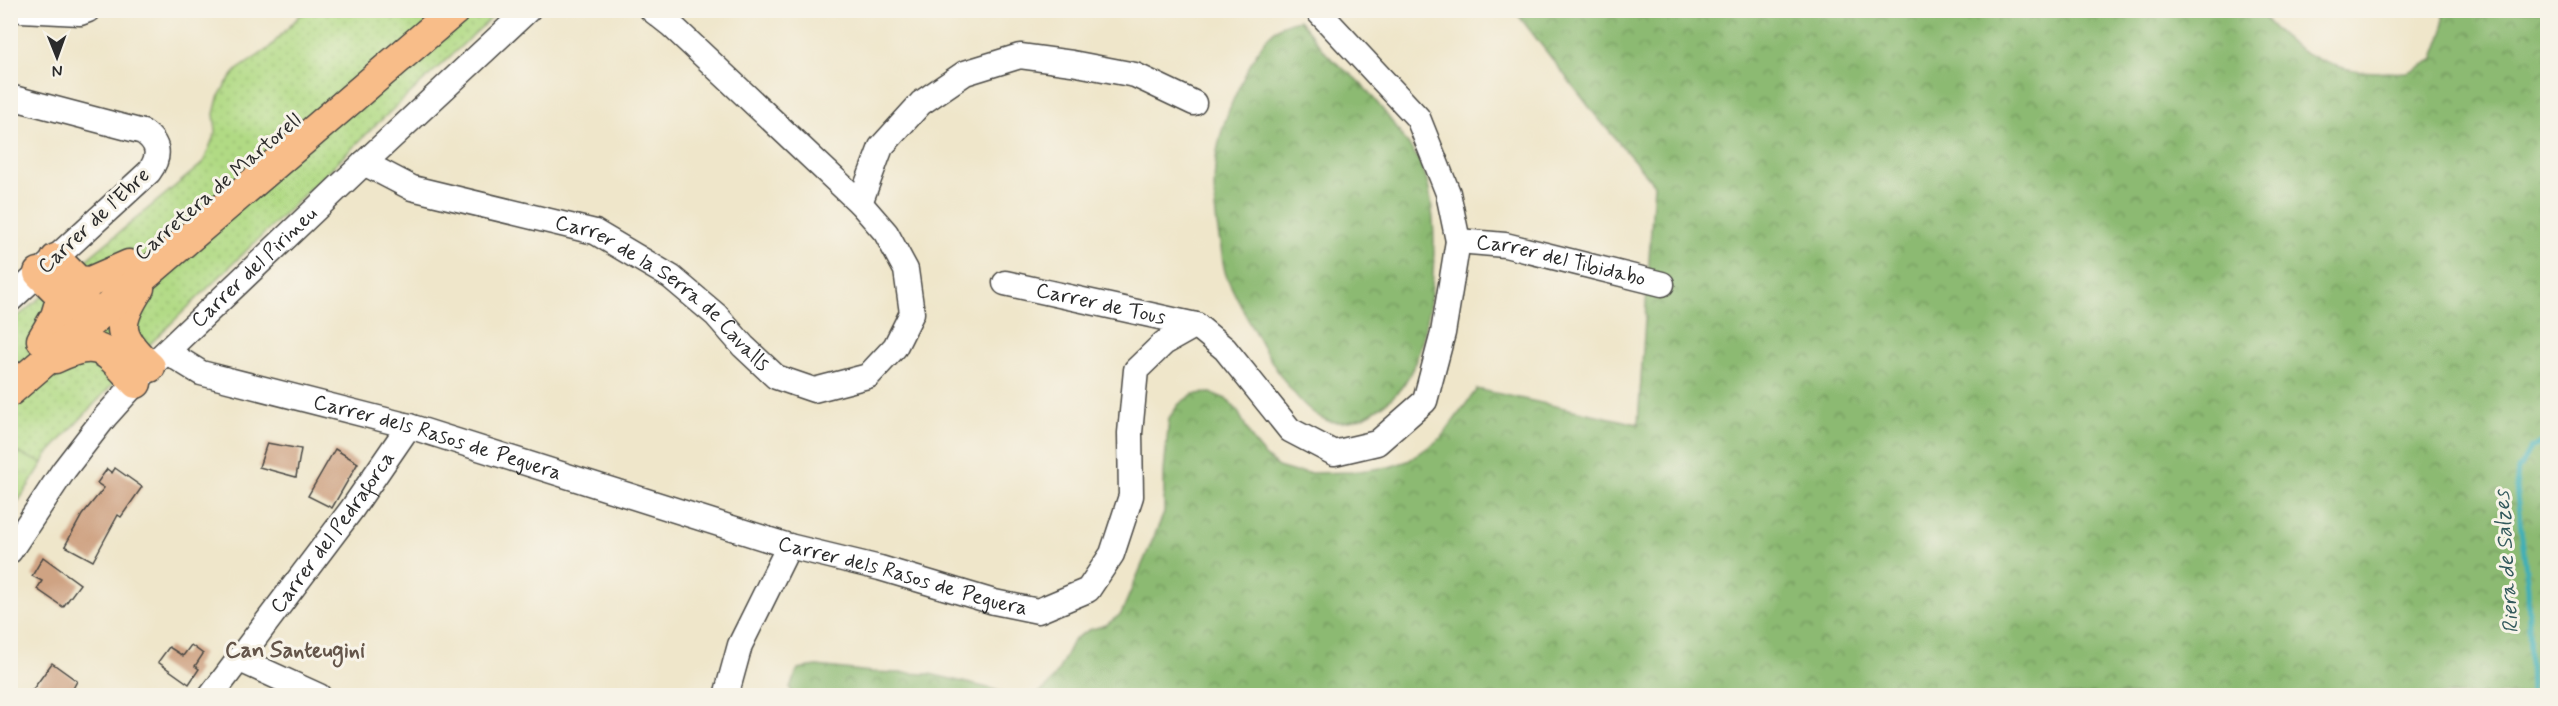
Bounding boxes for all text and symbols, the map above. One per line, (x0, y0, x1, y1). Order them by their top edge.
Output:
north arrow (27, 27, 87, 87)
text: N (52, 60, 63, 81)
street label: Carretera de Martorell (129, 107, 307, 267)
street label: Carrer de l'Ebre (32, 162, 156, 280)
street label: Carrer del Pirineu (185, 200, 324, 334)
street label: Carrer de la Serra de Cavalls (552, 209, 776, 378)
street label: Carrer del Tibidabo (1475, 229, 1649, 293)
street label: Carrer de Tous (1033, 276, 1168, 332)
street label: Carrer dels Rasos de Peguera (310, 388, 565, 487)
street label: Carrer del Pedraforca (264, 446, 402, 619)
water label: Riera de Salzes (2488, 487, 2526, 634)
street label: Carrer dels Rasos de Peguera (774, 529, 1030, 623)
district label: Can Santeugini (225, 637, 365, 668)

